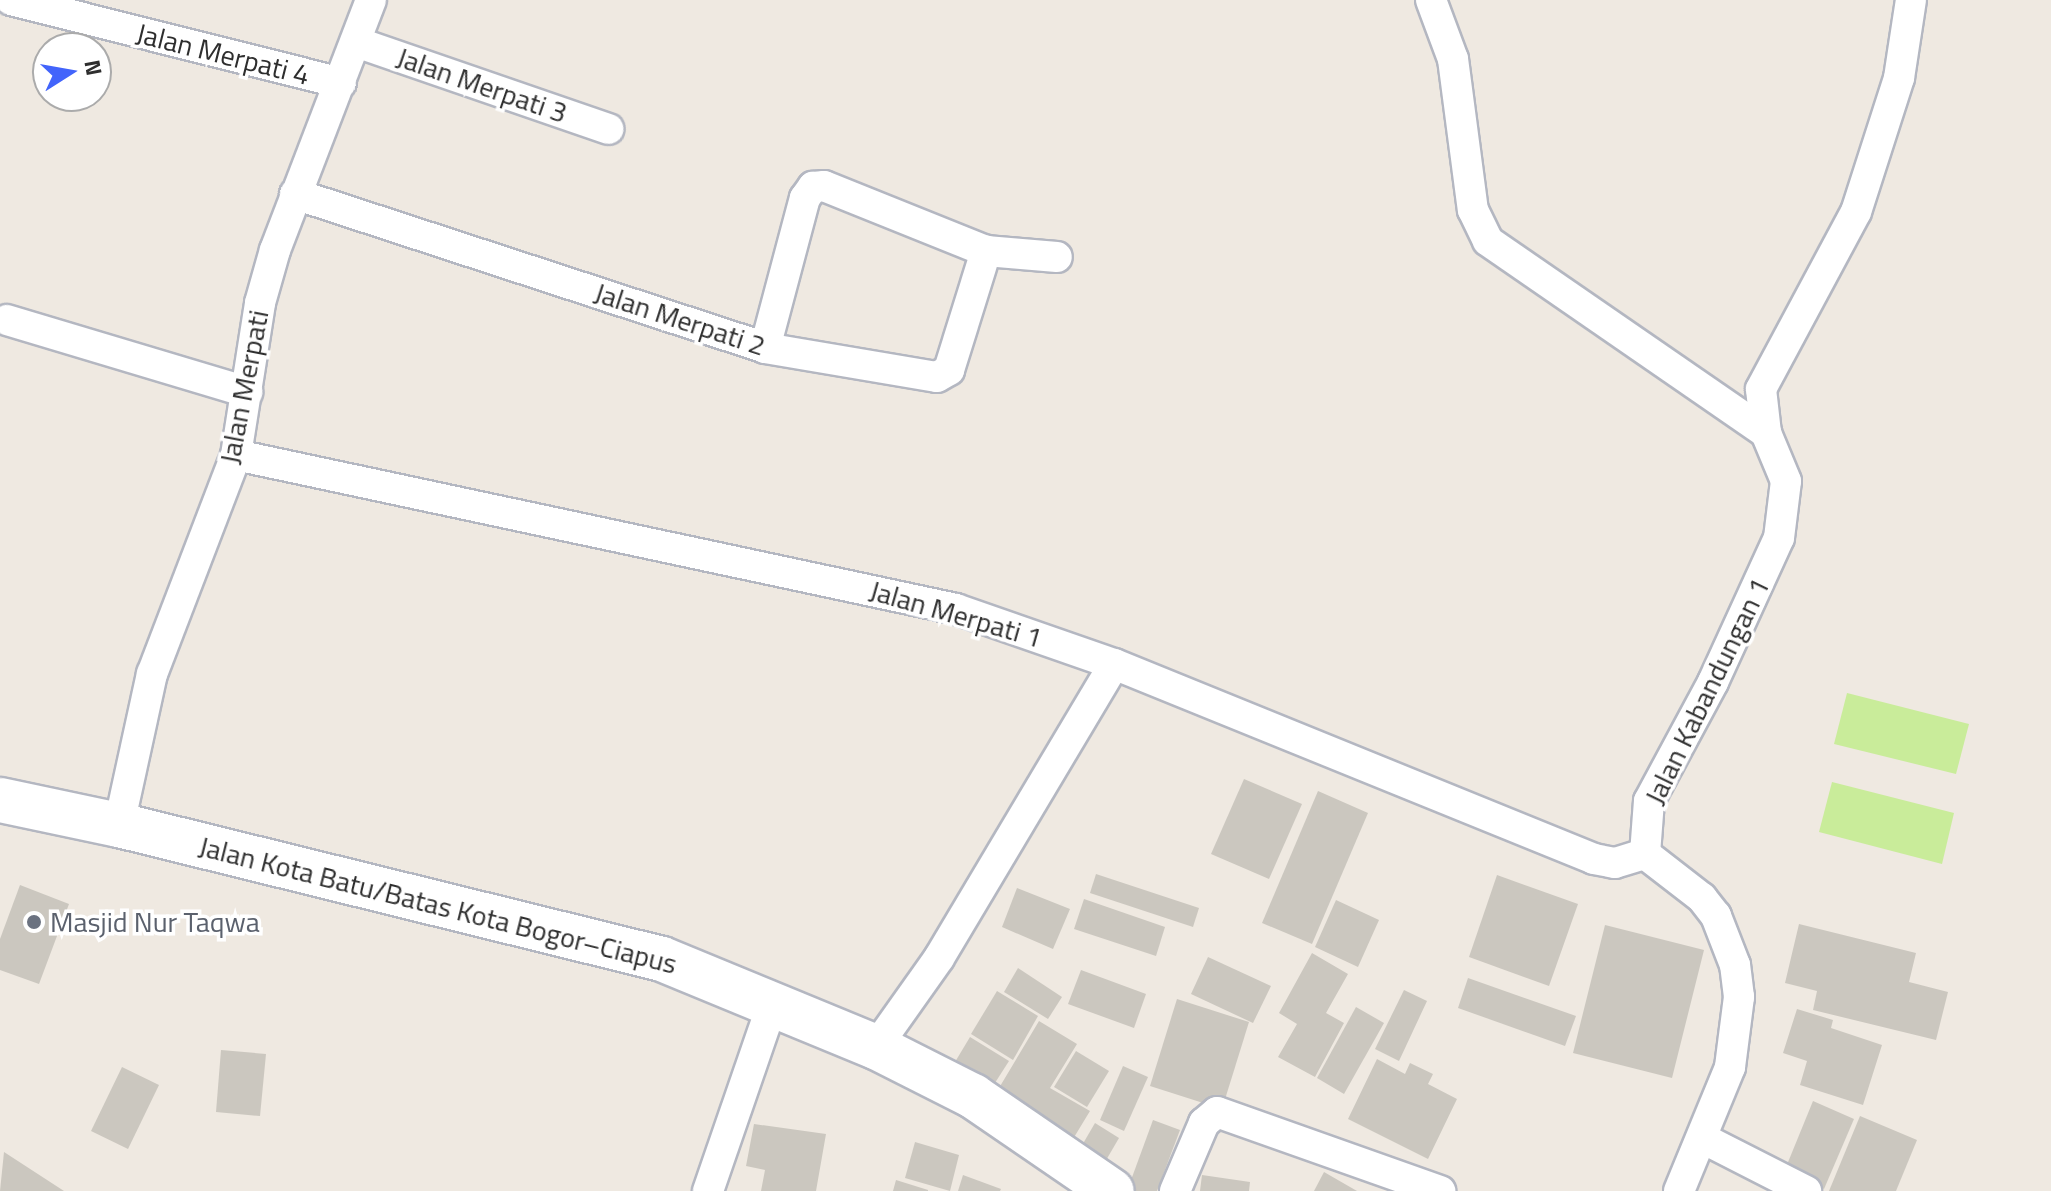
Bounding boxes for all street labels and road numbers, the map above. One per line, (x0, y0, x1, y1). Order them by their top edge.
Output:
street label: Jalan Merpati 4 (133, 16, 313, 92)
street label: Jalan Merpati 3 (393, 40, 571, 130)
street label: Jalan Merpati 2 (590, 276, 770, 362)
street label: Jalan Merpati (213, 307, 275, 467)
street label: Jalan Kabandungan 1 (1638, 572, 1776, 810)
street label: Jalan Merpati 1 (866, 573, 1046, 655)
street label: Jalan Kota Batu/Batas Kota Bogor–Ciapus (196, 829, 680, 981)

